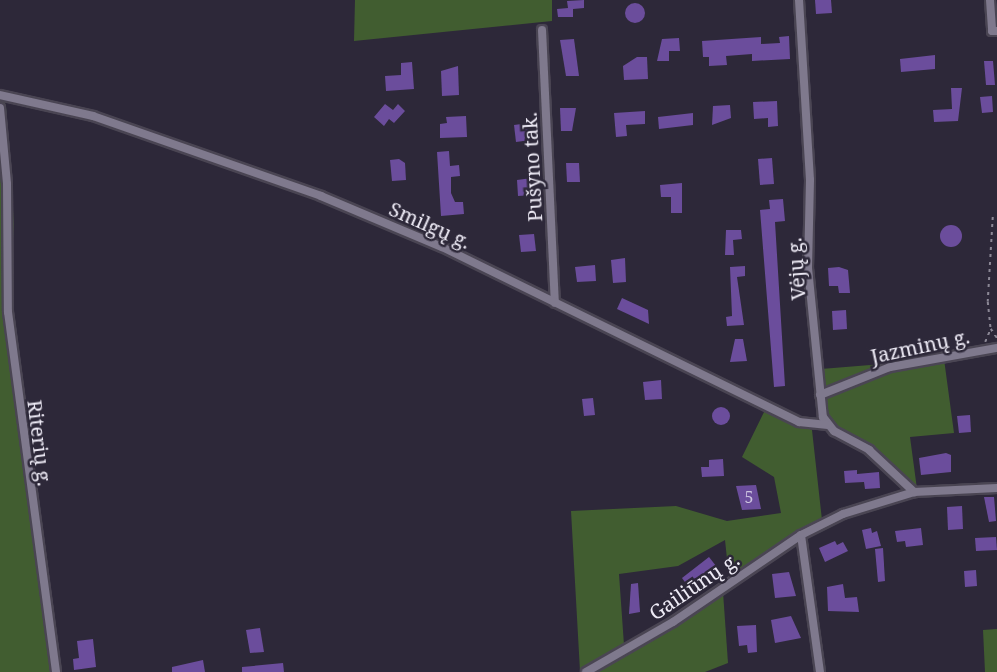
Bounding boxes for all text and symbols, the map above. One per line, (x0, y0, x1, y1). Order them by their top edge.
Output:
street label: Pušyno tak. (517, 112, 547, 222)
street label: Smilgų g. (385, 196, 475, 254)
street label: Vėjų g. (782, 237, 810, 301)
street label: Jazminų g. (868, 324, 972, 368)
street label: Riterių g. (23, 398, 57, 488)
house number: 5 (745, 487, 753, 507)
street label: Gailiūnų g. (644, 547, 744, 625)

